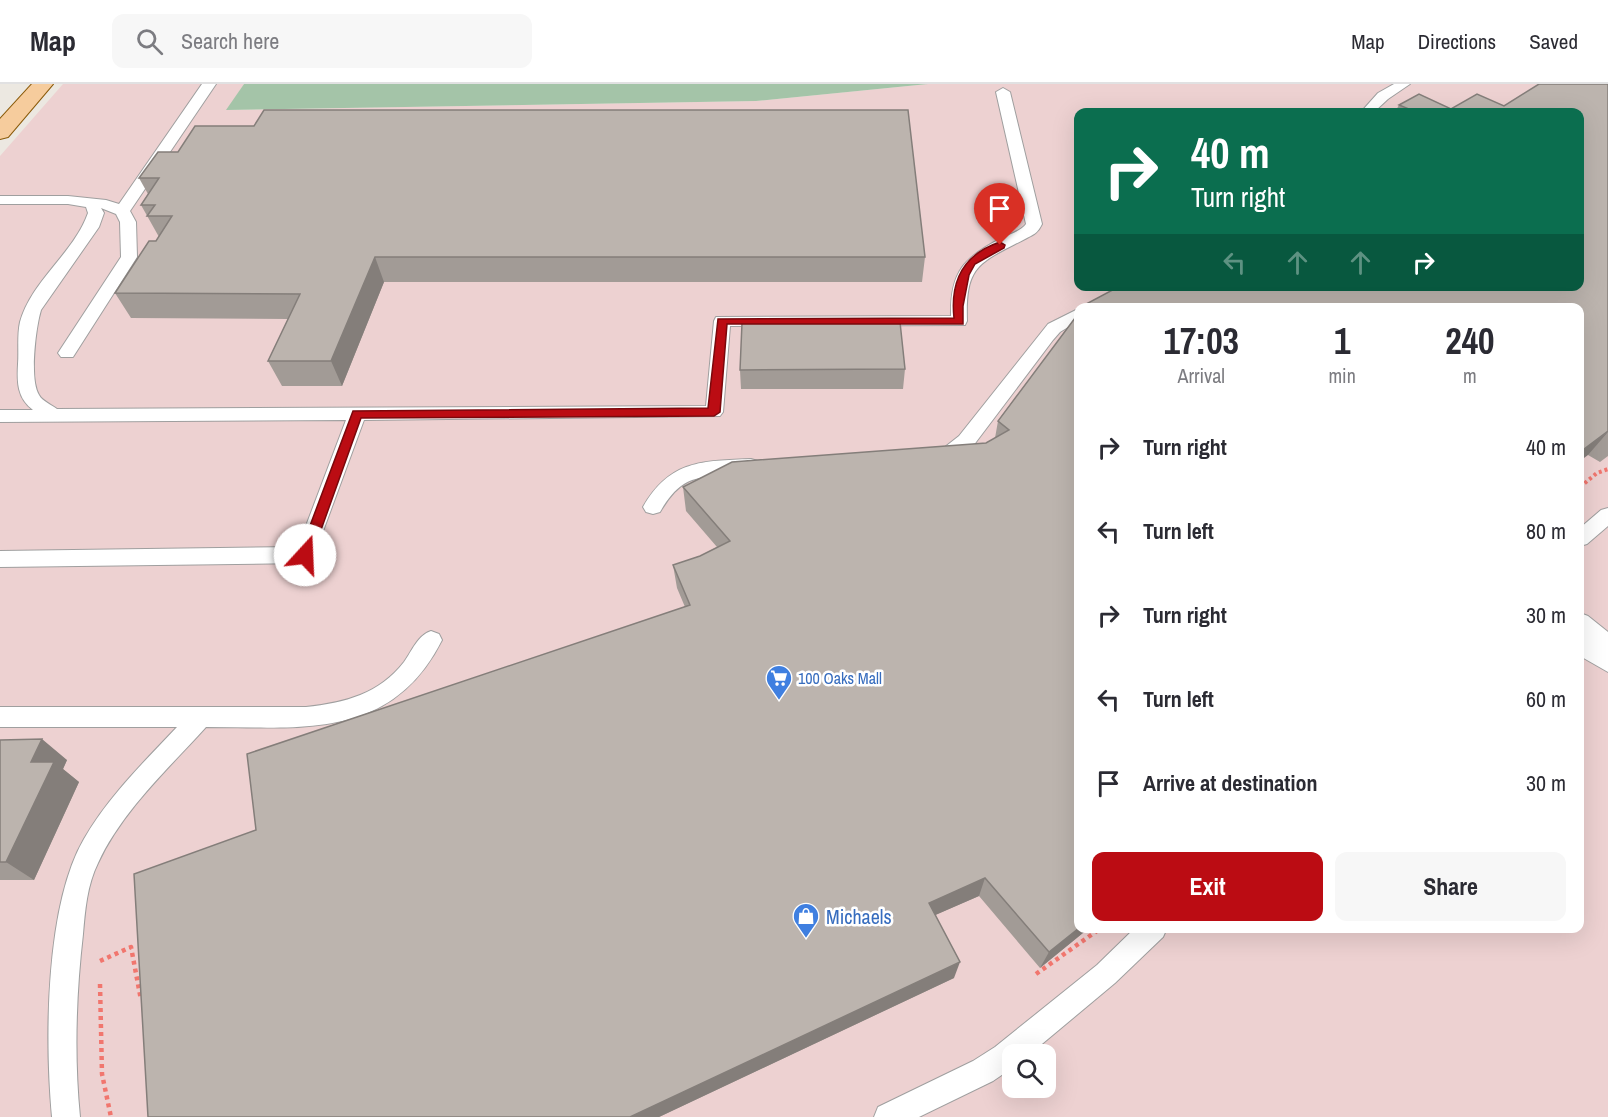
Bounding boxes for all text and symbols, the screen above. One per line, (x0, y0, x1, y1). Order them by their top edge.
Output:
search box (112, 14, 532, 68)
text: Map (30, 22, 76, 60)
icon: search (133, 25, 166, 58)
text: Search here (181, 26, 279, 56)
text: Map (1351, 27, 1385, 56)
text: Directions (1418, 27, 1496, 56)
text: Saved (1529, 27, 1578, 56)
text: 40 m (1191, 125, 1270, 181)
icon: right (1092, 132, 1170, 210)
text: Turn right (1191, 179, 1285, 215)
pin (974, 183, 1025, 245)
icon: arrive (983, 192, 1016, 225)
icon: left (1218, 246, 1251, 279)
icon: ahead (1281, 246, 1314, 279)
icon: ahead (1344, 246, 1377, 279)
icon: right (1407, 246, 1440, 279)
text: 17:03 (1163, 317, 1239, 365)
text: 1 (1334, 317, 1350, 365)
text: 240 (1445, 317, 1495, 365)
text: Arrival (1178, 362, 1225, 389)
text: min (1328, 362, 1356, 389)
text: m (1463, 362, 1477, 389)
icon: right (1092, 431, 1125, 464)
text: Turn right (1143, 432, 1227, 462)
text: 40 m (1526, 432, 1566, 462)
icon: left (1092, 515, 1125, 548)
text: Turn left (1143, 516, 1214, 546)
text: 80 m (1526, 516, 1566, 546)
position arrow (273, 523, 337, 587)
icon: right (1092, 599, 1125, 632)
text: Turn right (1143, 600, 1227, 630)
text: 30 m (1526, 600, 1566, 630)
supermarket icon: 100 Oaks Mall (764, 663, 794, 701)
place label: 100 Oaks Mall (798, 667, 882, 689)
icon: left (1092, 683, 1125, 716)
text: Turn left (1143, 684, 1214, 714)
text: 60 m (1526, 684, 1566, 714)
icon: arrive (1092, 767, 1125, 800)
text: Arrive at destination (1143, 768, 1317, 798)
text: 30 m (1526, 768, 1566, 798)
button: Exit (1092, 852, 1323, 921)
button: Share (1335, 852, 1566, 921)
shop icon: Michaels (791, 901, 821, 939)
place label: Michaels (826, 903, 892, 930)
map controls (1002, 1044, 1056, 1098)
button: search (1002, 1044, 1056, 1098)

